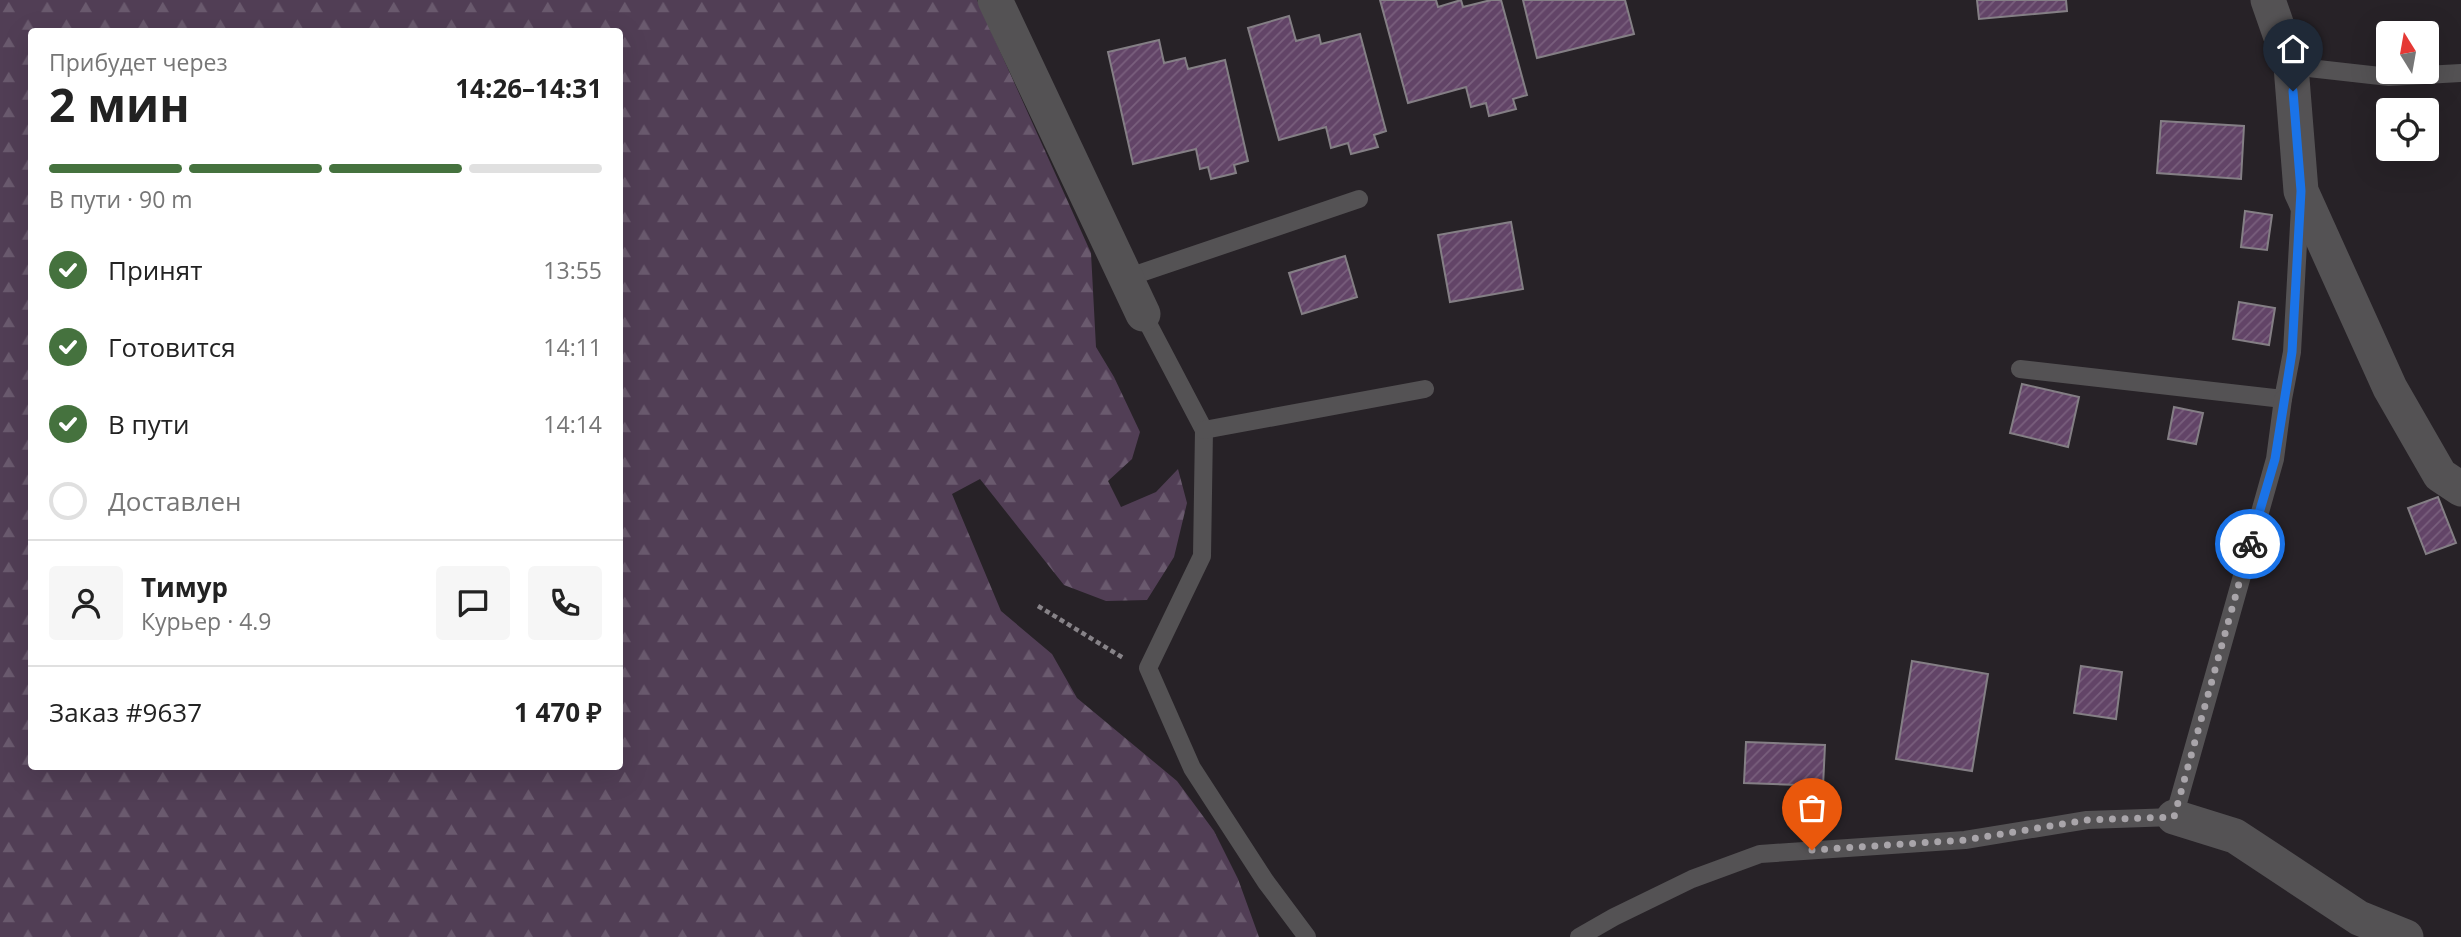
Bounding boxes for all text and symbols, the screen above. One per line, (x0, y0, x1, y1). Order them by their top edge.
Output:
pin (2263, 19, 2323, 91)
north arrow (2376, 21, 2440, 84)
map controls (2376, 21, 2439, 161)
icon: home (2274, 30, 2312, 68)
text: Прибудет через (49, 46, 228, 78)
text: 14:26–14:31 (455, 70, 602, 106)
text: 2 мин (49, 73, 190, 135)
button: locate (2376, 98, 2439, 161)
text: В пути · 90 m (49, 183, 193, 215)
icon: check (49, 251, 87, 289)
text: Принят (108, 252, 202, 288)
text: 13:55 (543, 254, 602, 286)
icon: check (49, 328, 87, 366)
text: Готовится (108, 329, 236, 365)
text: 14:11 (543, 331, 602, 363)
icon: check (49, 405, 87, 443)
text: В пути (108, 406, 189, 442)
text: 14:14 (543, 408, 602, 440)
text: Доставлен (108, 483, 241, 519)
courier (2215, 509, 2285, 579)
icon: bike (2231, 525, 2269, 563)
button: person (49, 566, 123, 640)
button: chat (436, 566, 510, 640)
button: phone (528, 566, 602, 640)
text: Тимур (141, 569, 228, 605)
text: Курьер · 4.9 (141, 605, 272, 637)
text: Заказ #9637 (49, 694, 202, 730)
text: 1 470 ₽ (514, 694, 602, 730)
pin (1782, 778, 1842, 850)
icon: bag (1793, 789, 1831, 827)

